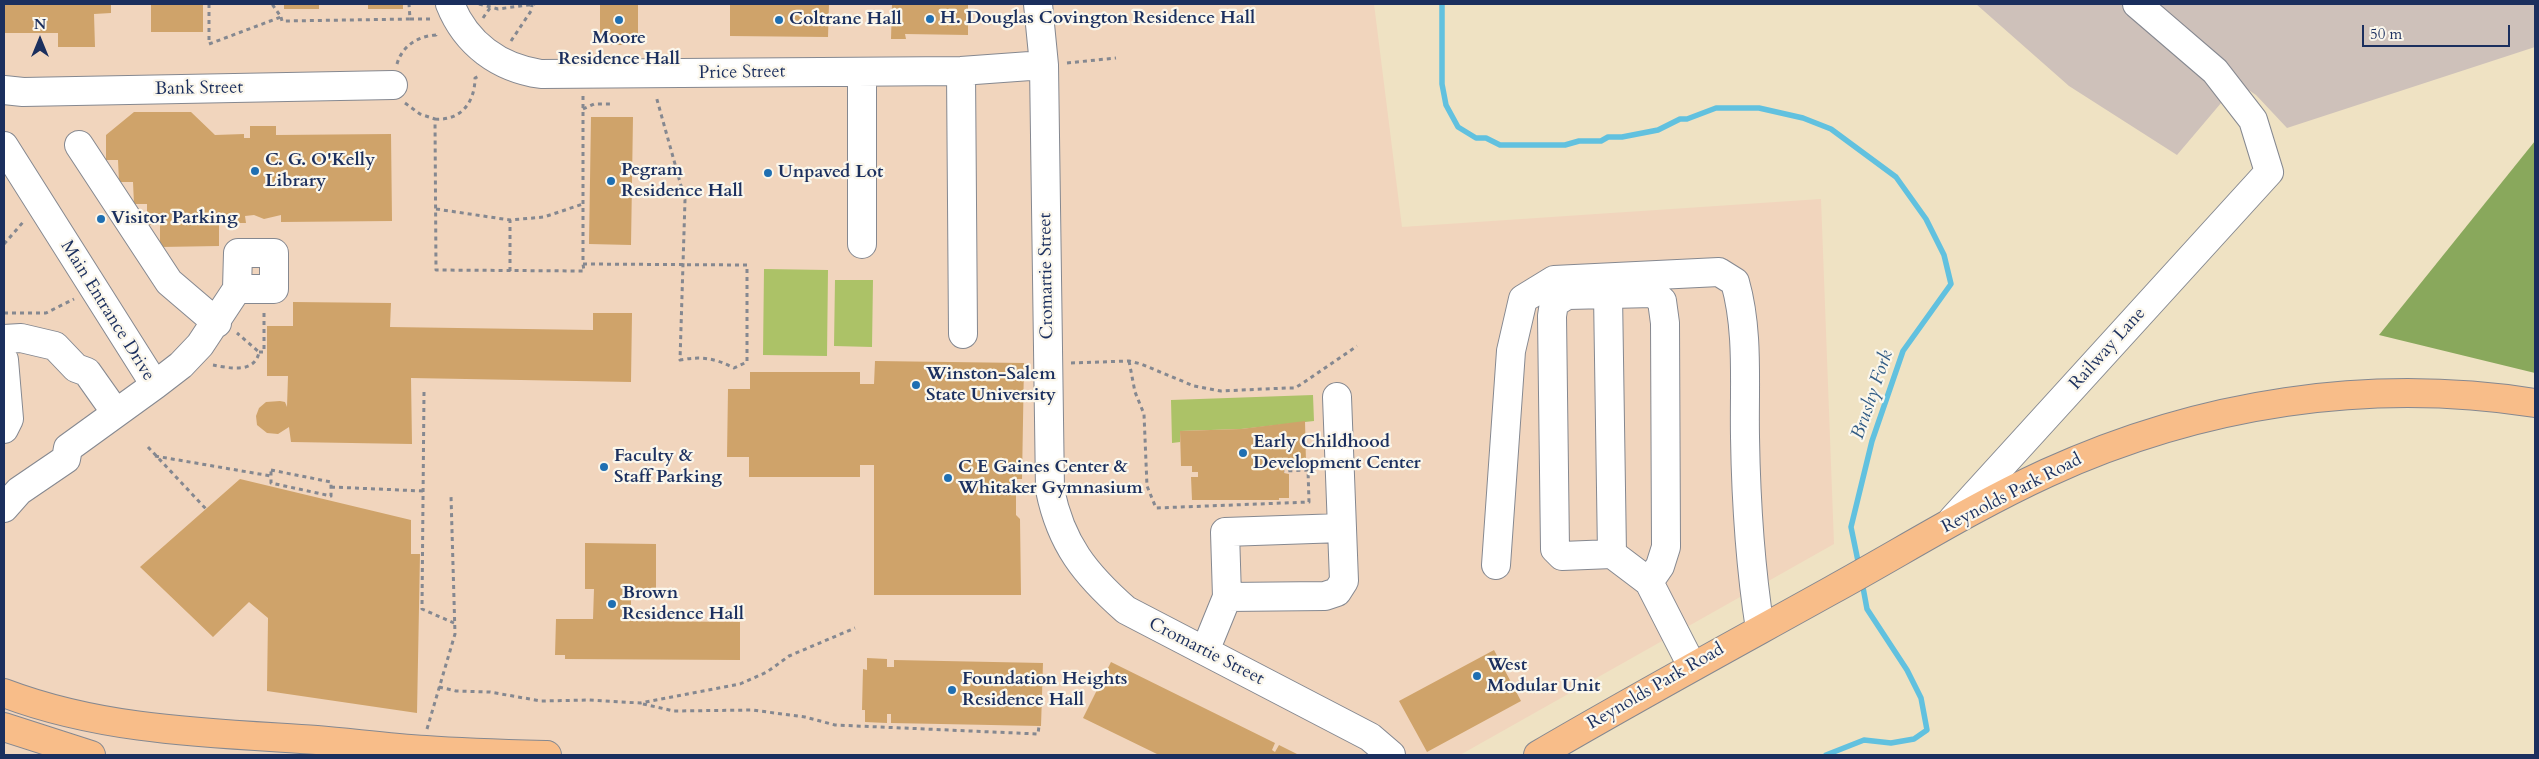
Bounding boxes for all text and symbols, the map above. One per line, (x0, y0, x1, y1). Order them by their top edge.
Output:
place label: H. Douglas Covington Residence Hall (940, 8, 1255, 30)
place label: Coltrane Hall (789, 9, 902, 31)
marker: H. Douglas Covington Residence Hall (924, 13, 936, 25)
marker: Moore Residence Hall (613, 14, 625, 26)
marker: Coltrane Hall (773, 14, 785, 26)
north arrow (15, 15, 65, 65)
text: N (34, 15, 46, 34)
scale bar (2364, 15, 2512, 47)
text: 50 m (2370, 24, 2402, 44)
place label: Moore Residence Hall (558, 28, 680, 70)
street label: Price Street (698, 61, 786, 85)
street label: Bank Street (155, 77, 243, 101)
place label: C. G. O'Kelly Library (265, 150, 375, 192)
place label: Pegram Residence Hall (621, 160, 743, 202)
place label: Unpaved Lot (778, 162, 883, 184)
marker: C. G. O'Kelly Library (249, 165, 261, 177)
marker: Unpaved Lot (762, 167, 774, 179)
marker: Pegram Residence Hall (605, 175, 617, 187)
place label: Visitor Parking (111, 208, 238, 230)
street label: Cromartie Street (1035, 212, 1059, 340)
marker: Visitor Parking (95, 213, 107, 225)
street label: Main Entrance Drive (55, 237, 159, 385)
street label: Railway Lane (2065, 303, 2151, 395)
water label: Brushy Fork (1847, 347, 1899, 443)
place label: Winston-Salem State University (926, 364, 1056, 406)
marker: Winston-Salem State University (910, 379, 922, 391)
place label: Early Childhood Development Center (1253, 432, 1421, 474)
place label: Faculty & Staff Parking (614, 446, 722, 488)
marker: Early Childhood Development Center (1237, 447, 1249, 459)
street label: Reynolds Park Road (1938, 449, 2086, 539)
place label: C E Gaines Center & Whitaker Gymnasium (958, 457, 1143, 499)
marker: Faculty & Staff Parking (598, 461, 610, 473)
marker: C E Gaines Center & Whitaker Gymnasium (942, 472, 954, 484)
place label: Brown Residence Hall (622, 583, 744, 626)
marker: Brown Residence Hall (606, 598, 618, 610)
street label: Cromartie Street (1145, 614, 1267, 690)
street label: Reynolds Park Road (1584, 639, 1728, 735)
place label: West Modular Unit (1487, 655, 1600, 698)
place label: Foundation Heights Residence Hall (962, 669, 1127, 712)
marker: West Modular Unit (1471, 670, 1483, 682)
marker: Foundation Heights Residence Hall (946, 684, 958, 696)

